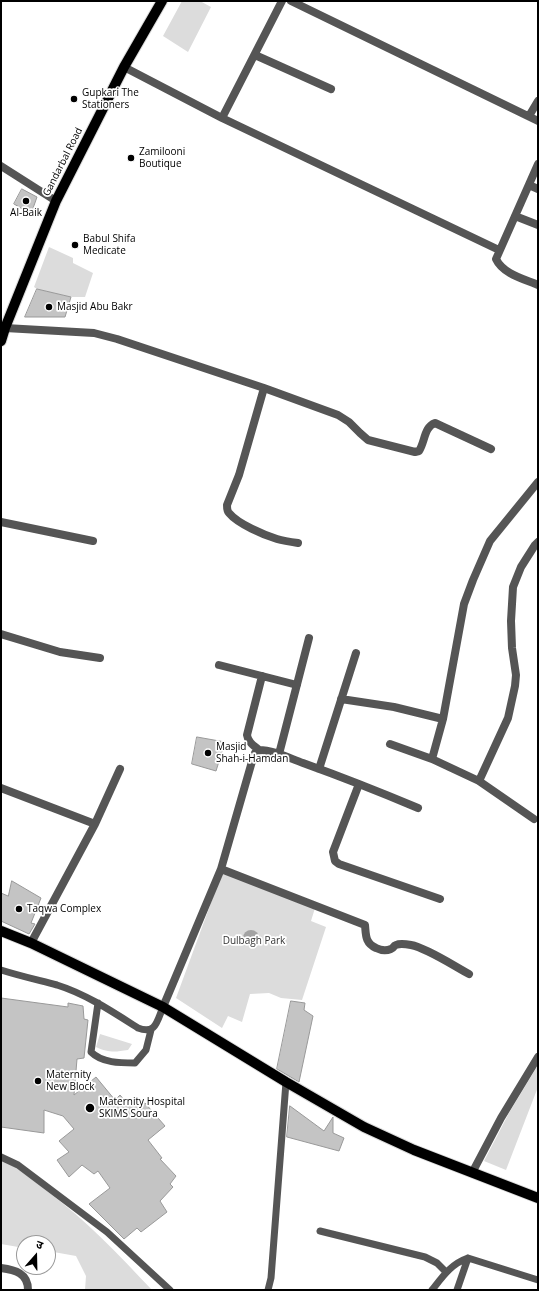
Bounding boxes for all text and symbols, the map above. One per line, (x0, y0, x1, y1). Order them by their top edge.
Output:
place label: Gupkari The Stationers (82, 87, 139, 110)
marker: Gupkari The Stationers (69, 94, 79, 104)
street label: Gandarbal Road (41, 126, 85, 198)
place label: Zamilooni Boutique (139, 146, 185, 170)
marker: Zamilooni Boutique (126, 153, 136, 163)
marker: Al-Baik (21, 196, 31, 206)
place label: Al-Baik (10, 207, 42, 219)
place label: Babul Shifa Medicate (83, 233, 135, 256)
marker: Babul Shifa Medicate (70, 240, 80, 250)
place label: Masjid Abu Bakr (57, 301, 133, 313)
marker: Masjid Abu Bakr (44, 302, 54, 312)
place label: Masjid Shah-i-Hamdan (216, 741, 288, 764)
marker: Masjid Shah-i-Hamdan (203, 748, 213, 758)
place label: Taqwa Complex (27, 903, 101, 915)
marker: Taqwa Complex (14, 904, 24, 914)
park label: Dulbagh Park (223, 935, 285, 947)
place label: Maternity New Block (46, 1069, 95, 1092)
marker: Maternity New Block (33, 1076, 43, 1086)
place label: Maternity Hospital SKIMS Soura (99, 1096, 185, 1120)
marker: Maternity Hospital SKIMS Soura (84, 1102, 96, 1114)
north arrow (16, 1235, 56, 1275)
text: उ (34, 1236, 46, 1252)

